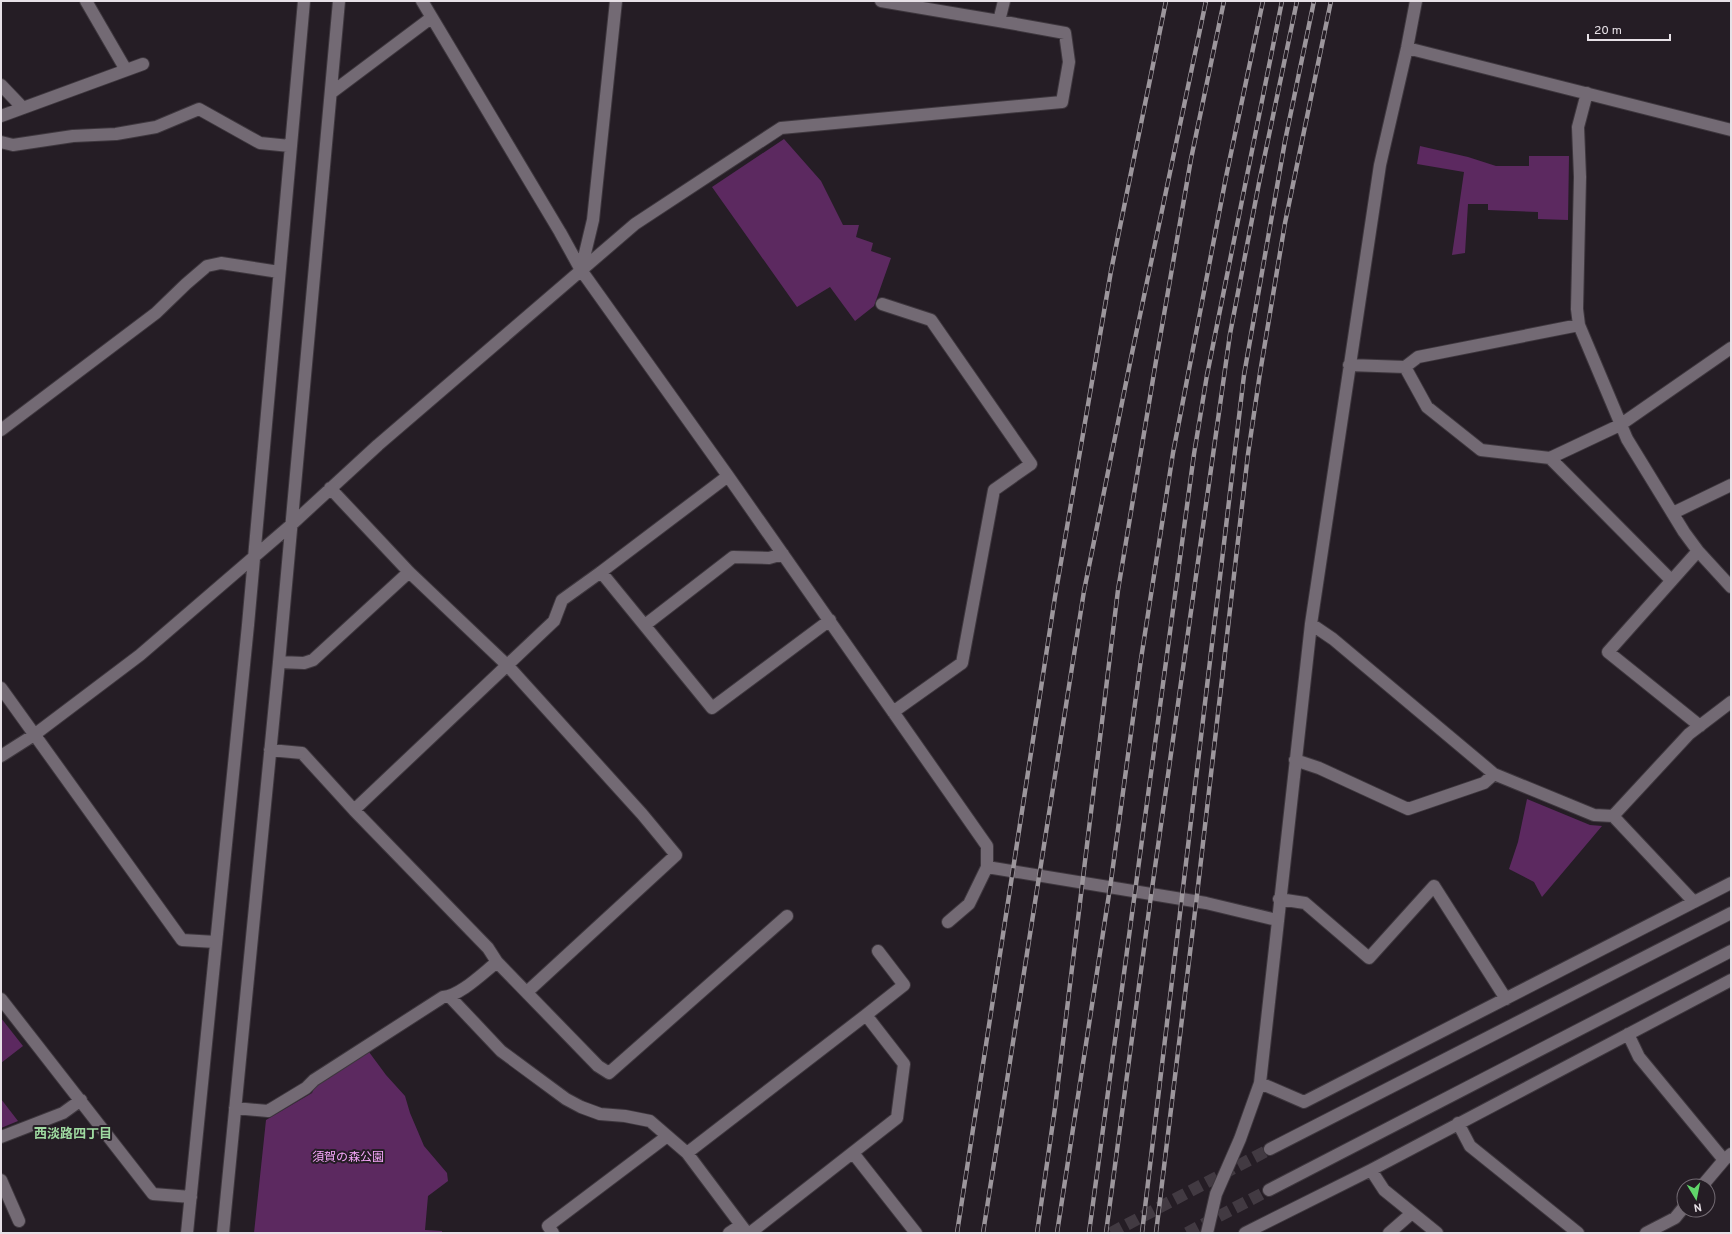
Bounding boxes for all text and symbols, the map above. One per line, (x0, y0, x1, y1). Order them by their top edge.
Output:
scale bar (1588, 16, 1670, 42)
text: 20 m (1594, 23, 1622, 39)
district label: 西淡路四丁目 (34, 1126, 112, 1143)
park label: 須賀の森公園 (312, 1150, 384, 1166)
north arrow (1676, 1178, 1716, 1218)
text: N (1692, 1199, 1703, 1214)

